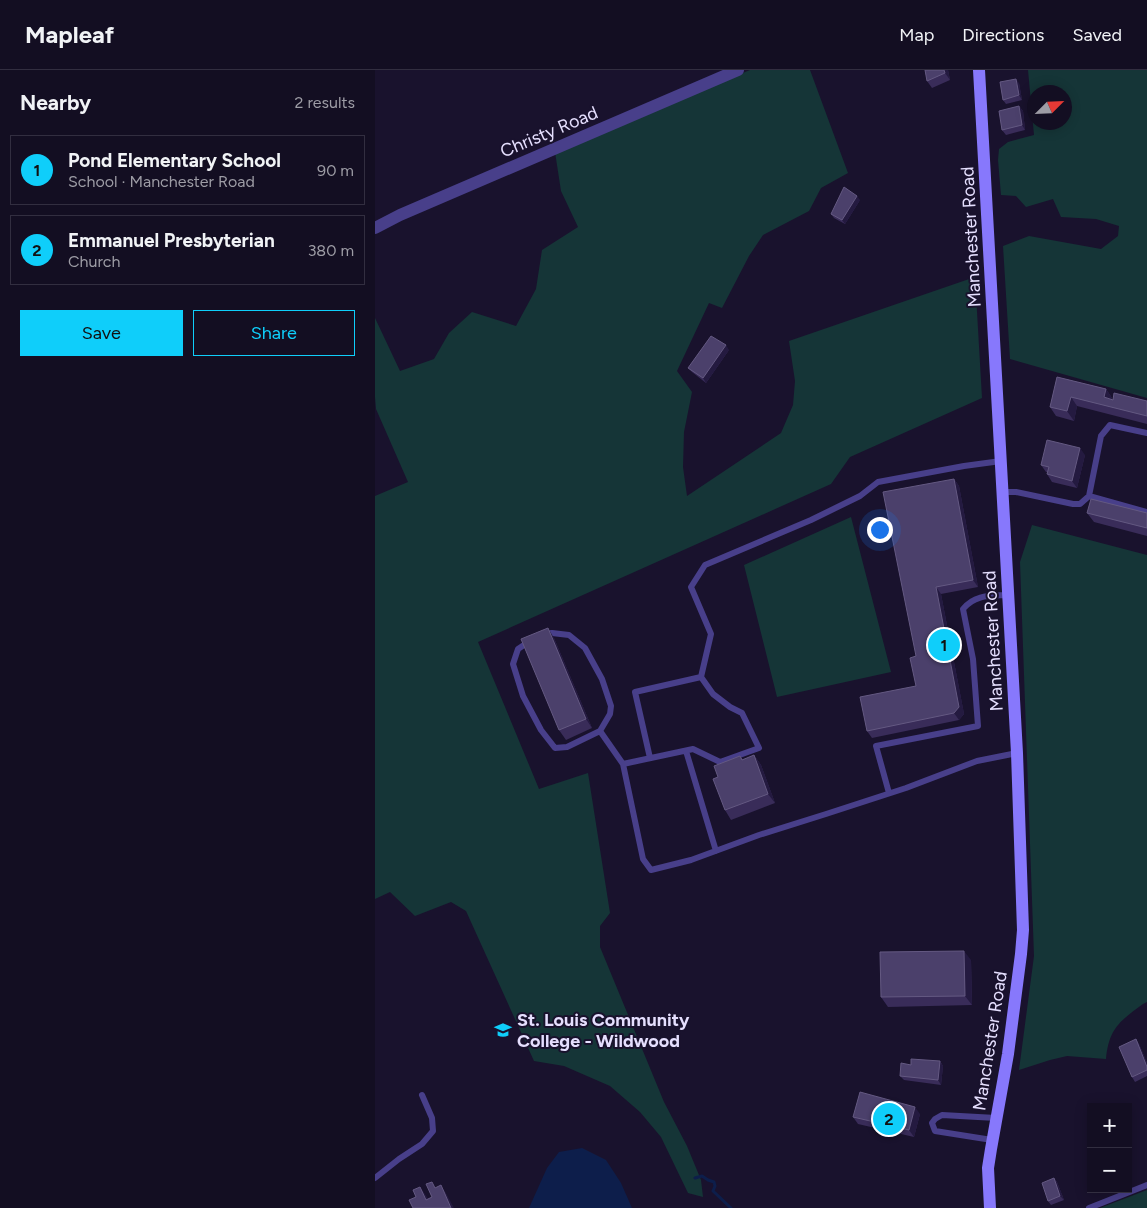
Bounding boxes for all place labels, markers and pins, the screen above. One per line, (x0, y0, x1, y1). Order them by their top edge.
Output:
pin: 1 (928, 626, 960, 664)
place label: St. Louis Community College - Wildwood (517, 1009, 690, 1052)
school or university icon: St. Louis Community College - Wildwood (493, 1020, 513, 1040)
pin: 2 (873, 1100, 905, 1138)

